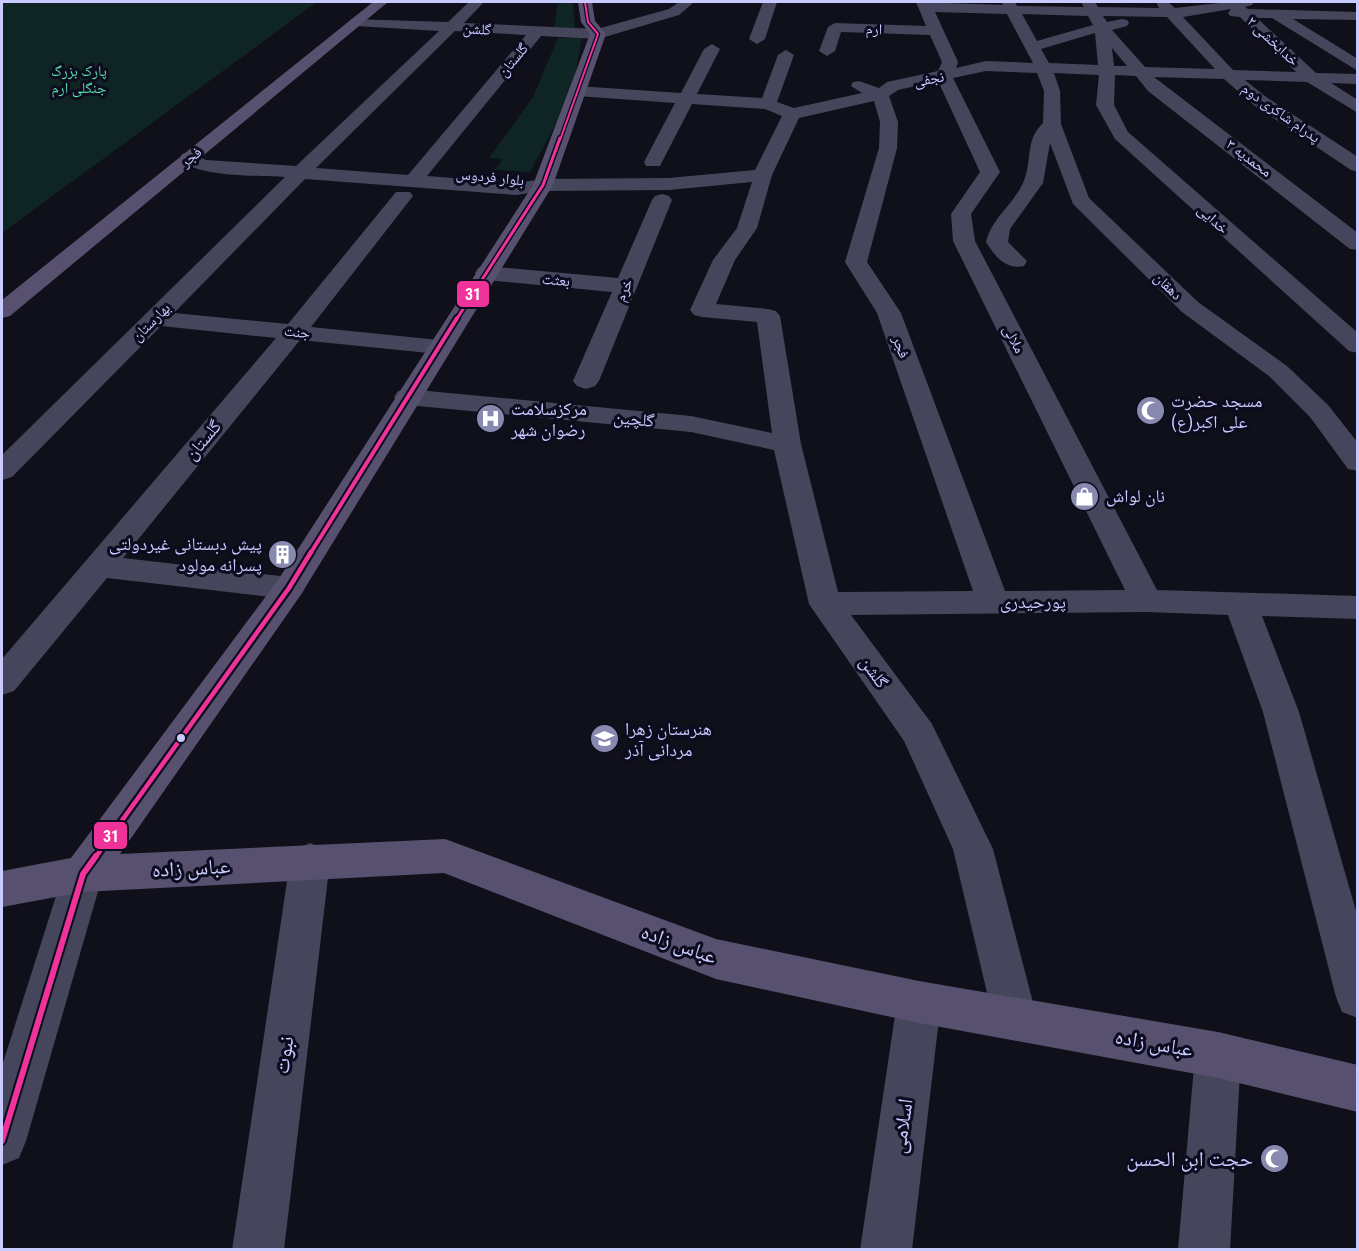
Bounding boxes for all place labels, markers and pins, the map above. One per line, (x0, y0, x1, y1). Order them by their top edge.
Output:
place label: مسجد حضرت علی اکبر(ع) (1171, 390, 1262, 433)
mosque icon: مسجد حضرت علی اکبر(ع) (1134, 395, 1166, 427)
place label: مرکزسلامت رضوان شهر (510, 398, 587, 441)
hospital icon: مرکزسلامت رضوان شهر (474, 403, 506, 435)
shop icon: نان لواش (1069, 480, 1101, 512)
place label: نان لواش (1106, 485, 1165, 507)
place label: پیش دبستانی غیردولتی پسرانه مولود (109, 533, 262, 576)
building icon: پیش دبستانی غیردولتی پسرانه مولود (267, 538, 299, 570)
place label: هنرستان زهرا مردانی آذر (624, 718, 712, 761)
school or university icon: هنرستان زهرا مردانی آذر (588, 723, 620, 755)
unlabelled marker (175, 732, 187, 744)
mosque icon: حجت ابن الحسن (1258, 1143, 1290, 1175)
place label: حجت ابن الحسن (1126, 1147, 1253, 1172)

